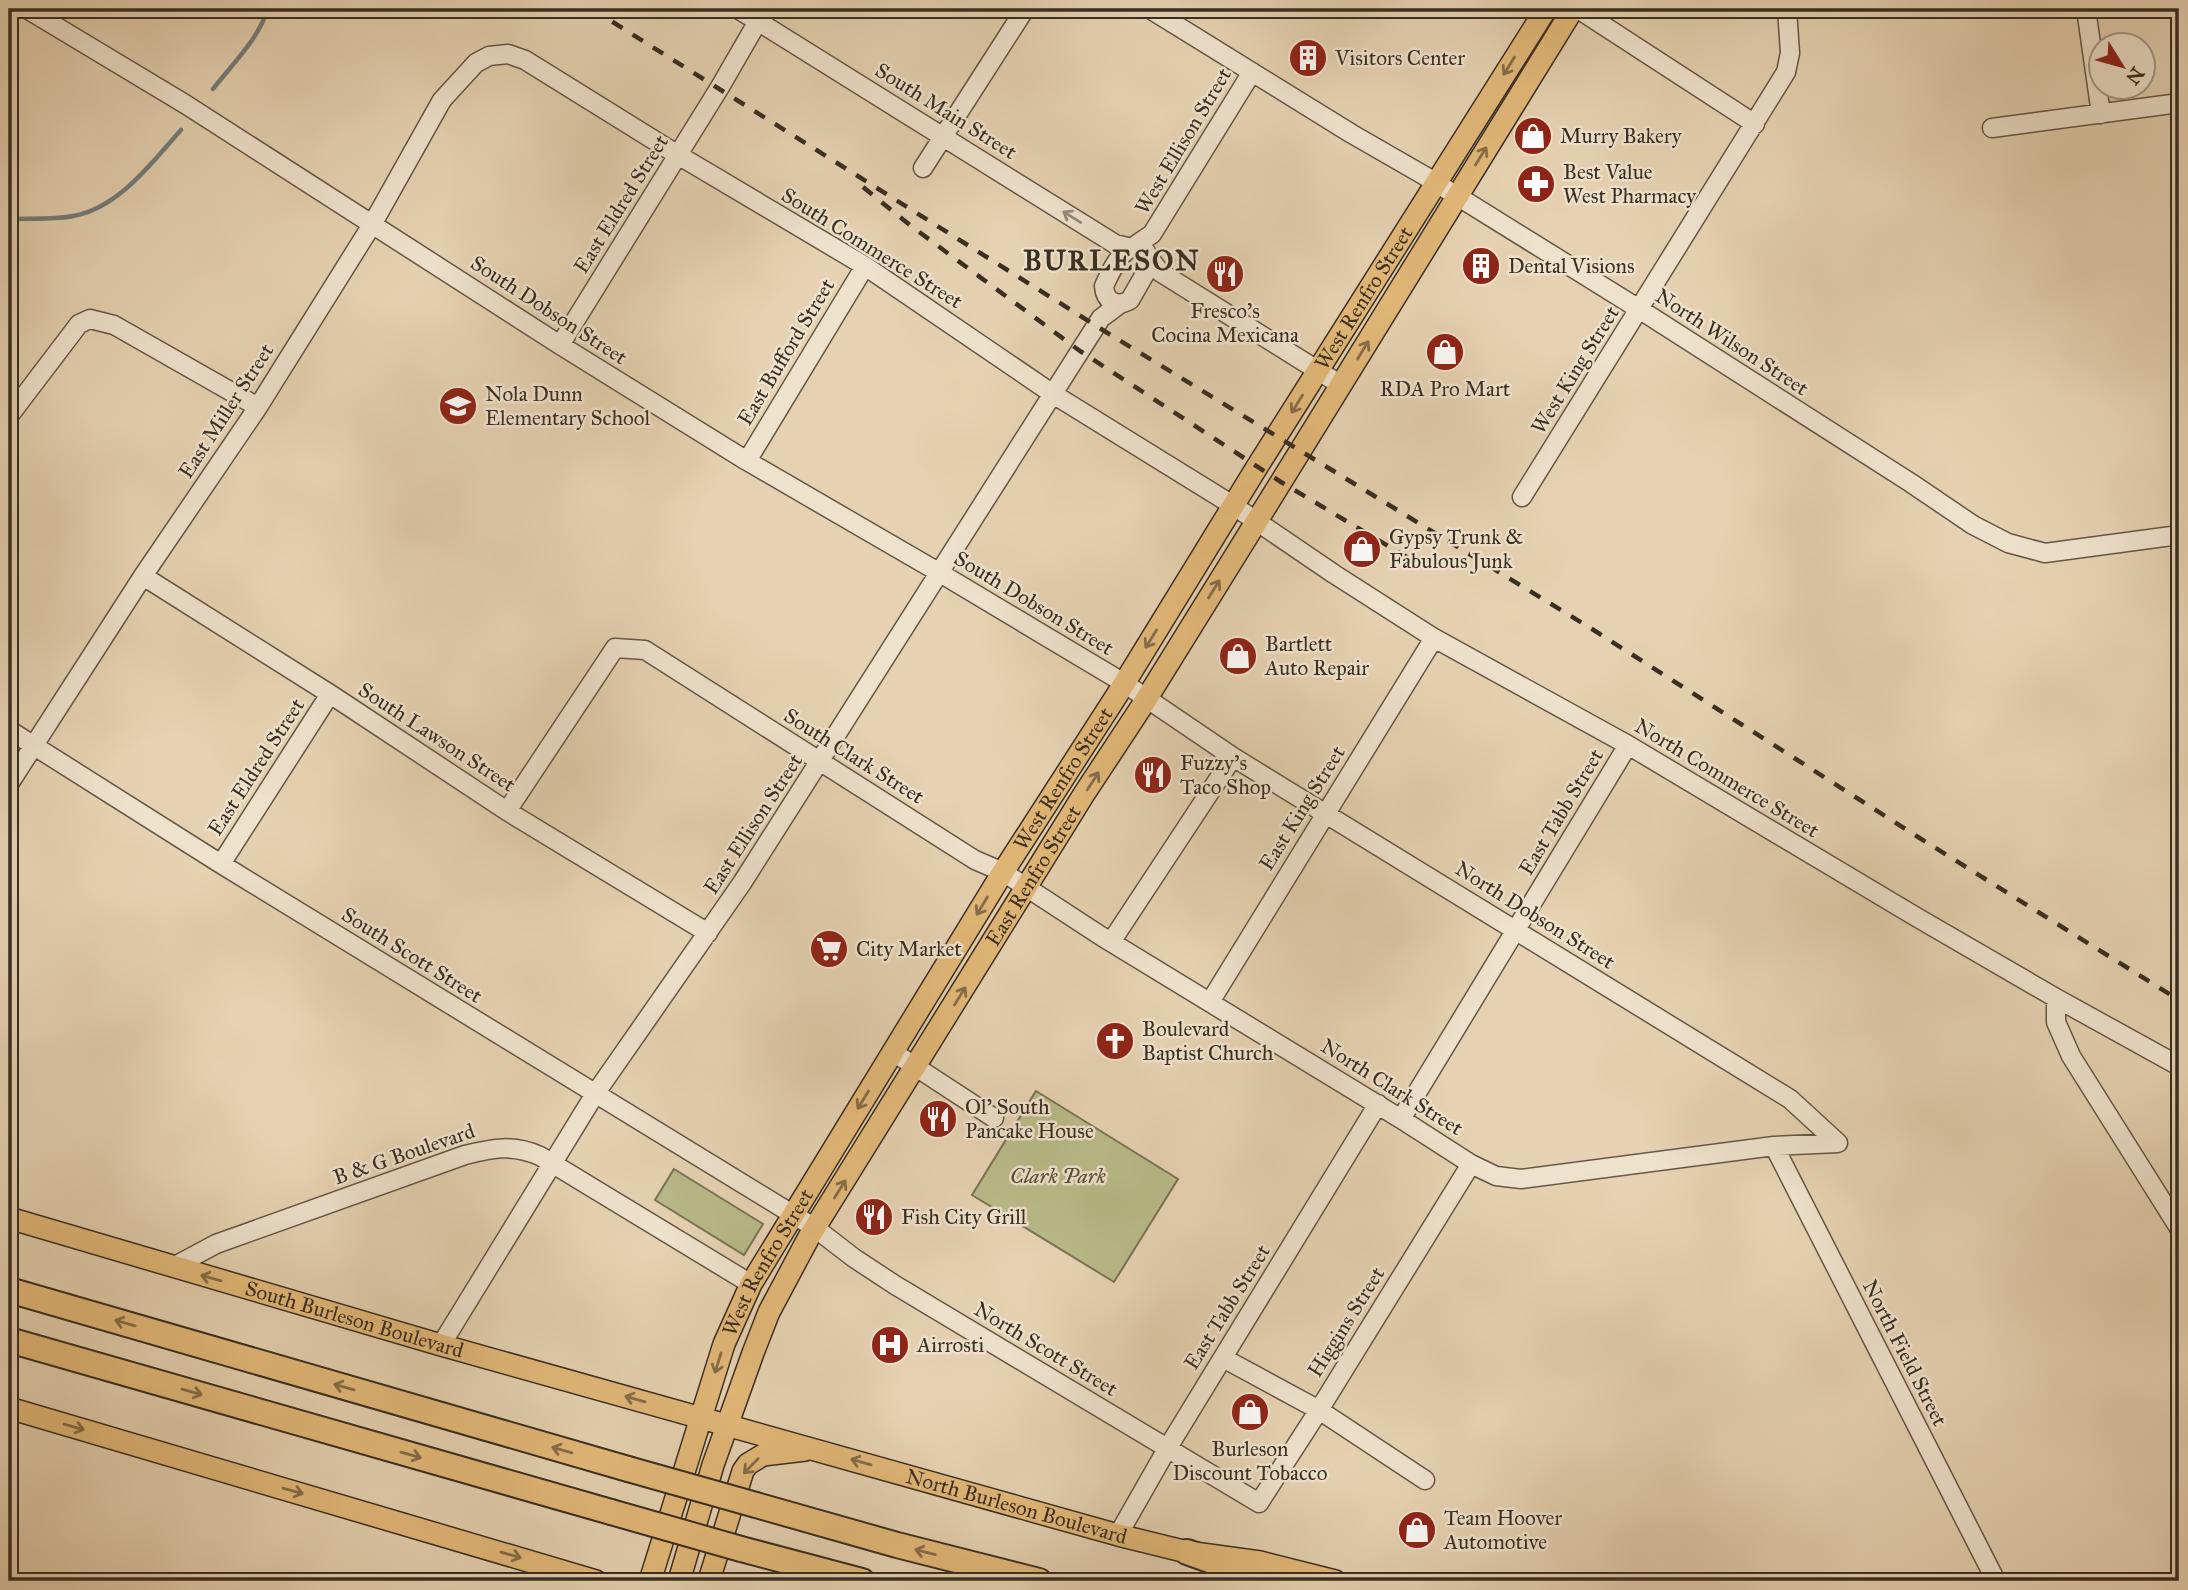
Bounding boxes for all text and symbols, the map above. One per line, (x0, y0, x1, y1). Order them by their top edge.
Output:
north arrow (2086, 32, 2156, 102)
building icon: Visitors Center (1287, 37, 1329, 79)
place label: Visitors Center (1334, 45, 1465, 71)
one-way arrow (1502, 56, 1516, 76)
street label: South Main Street (870, 57, 1022, 165)
street label: West Ellison Street (1129, 63, 1237, 219)
text: N (2121, 63, 2149, 89)
shop icon: Murry Bakery (1512, 115, 1554, 157)
place label: Murry Bakery (1560, 123, 1683, 149)
street label: East Eldred Street (568, 129, 674, 278)
one-way arrow (1475, 146, 1489, 166)
place label: Best Value West Pharmacy (1563, 159, 1697, 209)
pharmacy icon: Best Value West Pharmacy (1515, 163, 1557, 205)
street label: South Commerce Street (777, 182, 968, 315)
one-way arrow (1062, 209, 1082, 223)
street label: West Renfro Street (1309, 221, 1419, 375)
district label: BURLESON (1023, 243, 1201, 278)
building icon: Dental Visions (1460, 245, 1502, 287)
street label: South Dobson Street (466, 250, 633, 371)
restaurant icon: Fresco's Cocina Mexicana (1204, 253, 1246, 295)
place label: Dental Visions (1508, 253, 1635, 279)
street label: East Bufford Street (732, 273, 840, 430)
street label: North Wilson Street (1651, 283, 1814, 402)
place label: Fresco's Cocina Mexicana (1151, 298, 1299, 348)
street label: West King Street (1525, 301, 1625, 439)
shop icon: RDA Pro Mart (1424, 331, 1466, 373)
street label: East Miller Street (173, 338, 280, 483)
one-way arrow (1356, 340, 1370, 360)
place label: RDA Pro Mart (1380, 376, 1511, 402)
place label: Nola Dunn Elementary School (485, 381, 650, 431)
school or university icon: Nola Dunn Elementary School (437, 385, 479, 427)
one-way arrow (1289, 394, 1303, 414)
place label: Gypsy Trunk & Fabulous Junk (1389, 524, 1523, 574)
shop icon: Gypsy Trunk & Fabulous Junk (1341, 528, 1383, 570)
street label: South Dobson Street (949, 545, 1119, 661)
one-way arrow (1208, 580, 1222, 600)
one-way arrow (1144, 629, 1158, 649)
place label: Bartlett Auto Repair (1264, 631, 1369, 681)
shop icon: Bartlett Auto Repair (1217, 635, 1259, 677)
street label: South Lawson Street (354, 677, 521, 798)
street label: East Eldred Street (202, 693, 310, 841)
street label: South Clark Street (779, 702, 929, 810)
street label: West Renfro Street (1008, 702, 1119, 855)
street label: North Commerce Street (1630, 713, 1824, 844)
street label: East King Street (1253, 740, 1351, 875)
street label: East Tabb Street (1513, 744, 1609, 880)
street label: East Ellison Street (698, 748, 808, 899)
place label: Fuzzy's Taco Shop (1180, 750, 1271, 800)
restaurant icon: Fuzzy's Taco Shop (1132, 754, 1174, 796)
one-way arrow (1086, 772, 1100, 792)
street label: East Renfro Street (980, 800, 1087, 951)
street label: North Dobson Street (1450, 855, 1620, 975)
one-way arrow (975, 896, 989, 916)
street label: South Scott Street (337, 901, 488, 1009)
supermarket icon: City Market (808, 928, 850, 970)
place label: City Market (856, 936, 962, 962)
one-way arrow (953, 986, 967, 1006)
place label: Boulevard Baptist Church (1142, 1016, 1274, 1066)
church icon: Boulevard Baptist Church (1094, 1020, 1136, 1062)
street label: North Clark Street (1316, 1033, 1468, 1141)
one-way arrow (856, 1090, 870, 1110)
place label: Ol' South Pancake House (965, 1094, 1094, 1144)
restaurant icon: Ol' South Pancake House (917, 1098, 959, 1140)
street label: B & G Boulevard (330, 1117, 479, 1190)
park label: Clark Park (1010, 1163, 1107, 1189)
one-way arrow (833, 1179, 847, 1199)
street label: West Renfro Street (716, 1184, 819, 1340)
restaurant icon: Fish City Grill (853, 1196, 895, 1238)
place label: Fish City Grill (901, 1204, 1027, 1230)
street label: East Tabb Street (1178, 1239, 1276, 1374)
street label: Higgins Street (1302, 1262, 1390, 1382)
one-way arrow (200, 1270, 222, 1283)
street label: South Burleson Boulevard (242, 1275, 467, 1364)
street label: North Field Street (1857, 1276, 1953, 1431)
street label: North Scott Street (969, 1296, 1123, 1402)
one-way arrow (115, 1316, 137, 1329)
hospital icon: Airrosti (869, 1324, 911, 1366)
place label: Airrosti (916, 1332, 984, 1358)
one-way arrow (710, 1352, 723, 1374)
one-way arrow (333, 1379, 355, 1392)
one-way arrow (181, 1387, 203, 1400)
one-way arrow (624, 1391, 646, 1404)
shop icon: Burleson Discount Tobacco (1229, 1391, 1271, 1433)
one-way arrow (63, 1422, 85, 1435)
place label: Burleson Discount Tobacco (1173, 1436, 1328, 1486)
one-way arrow (552, 1443, 574, 1456)
one-way arrow (400, 1449, 422, 1462)
one-way arrow (851, 1455, 873, 1468)
one-way arrow (742, 1457, 759, 1474)
street label: North Burleson Boulevard (903, 1463, 1130, 1550)
one-way arrow (281, 1486, 303, 1499)
place label: Team Hoover Automotive (1443, 1505, 1562, 1555)
shop icon: Team Hoover Automotive (1396, 1509, 1438, 1551)
one-way arrow (914, 1545, 937, 1558)
one-way arrow (500, 1549, 522, 1562)

